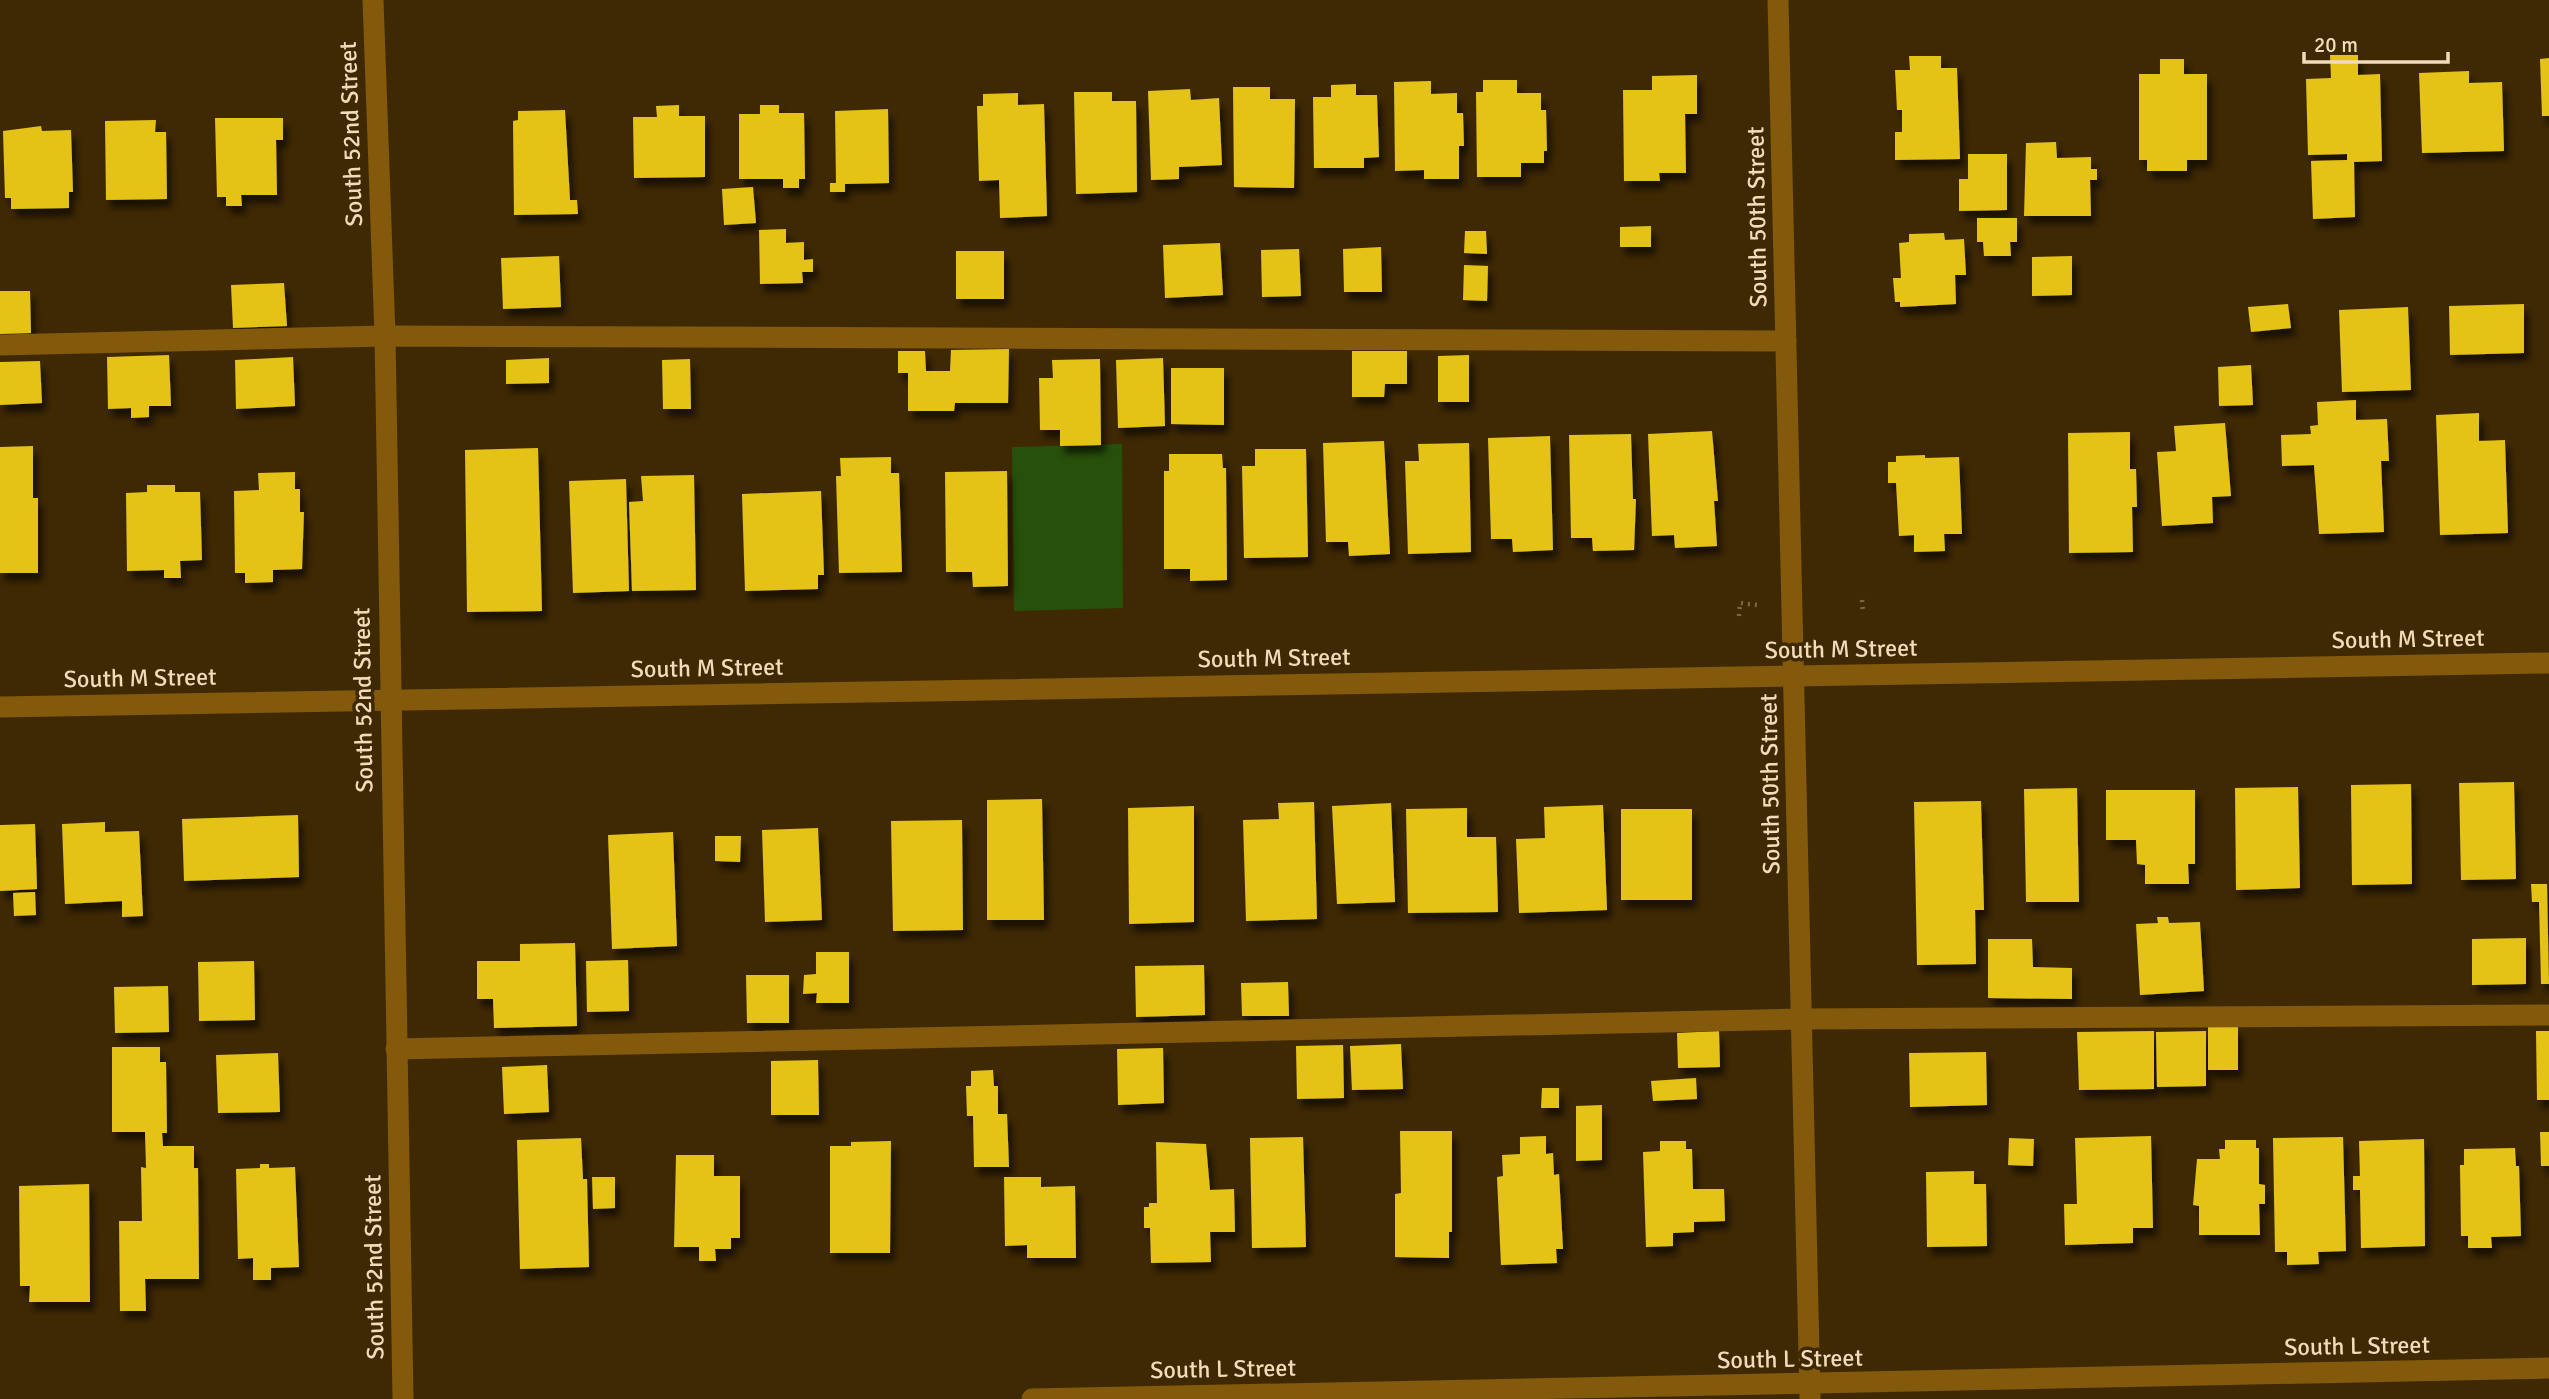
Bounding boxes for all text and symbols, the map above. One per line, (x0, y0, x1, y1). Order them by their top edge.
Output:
scale bar (2304, 21, 2448, 65)
text: 20 m (2314, 32, 2358, 58)
street label: South 52nd Street (333, 41, 369, 227)
street label: South 50th Street (1740, 126, 1774, 308)
street label: South 52nd Street (346, 607, 380, 793)
street label: South M Street (2331, 623, 2485, 655)
street label: South M Street (1764, 633, 1918, 665)
street label: South M Street (1197, 642, 1351, 674)
street label: South M Street (630, 652, 784, 684)
street label: South M Street (63, 662, 217, 694)
street label: South 50th Street (1753, 693, 1787, 875)
street label: South 52nd Street (357, 1174, 391, 1360)
street label: South L Street (2284, 1330, 2430, 1362)
street label: South L Street (1717, 1343, 1863, 1375)
street label: South L Street (1150, 1353, 1296, 1385)

